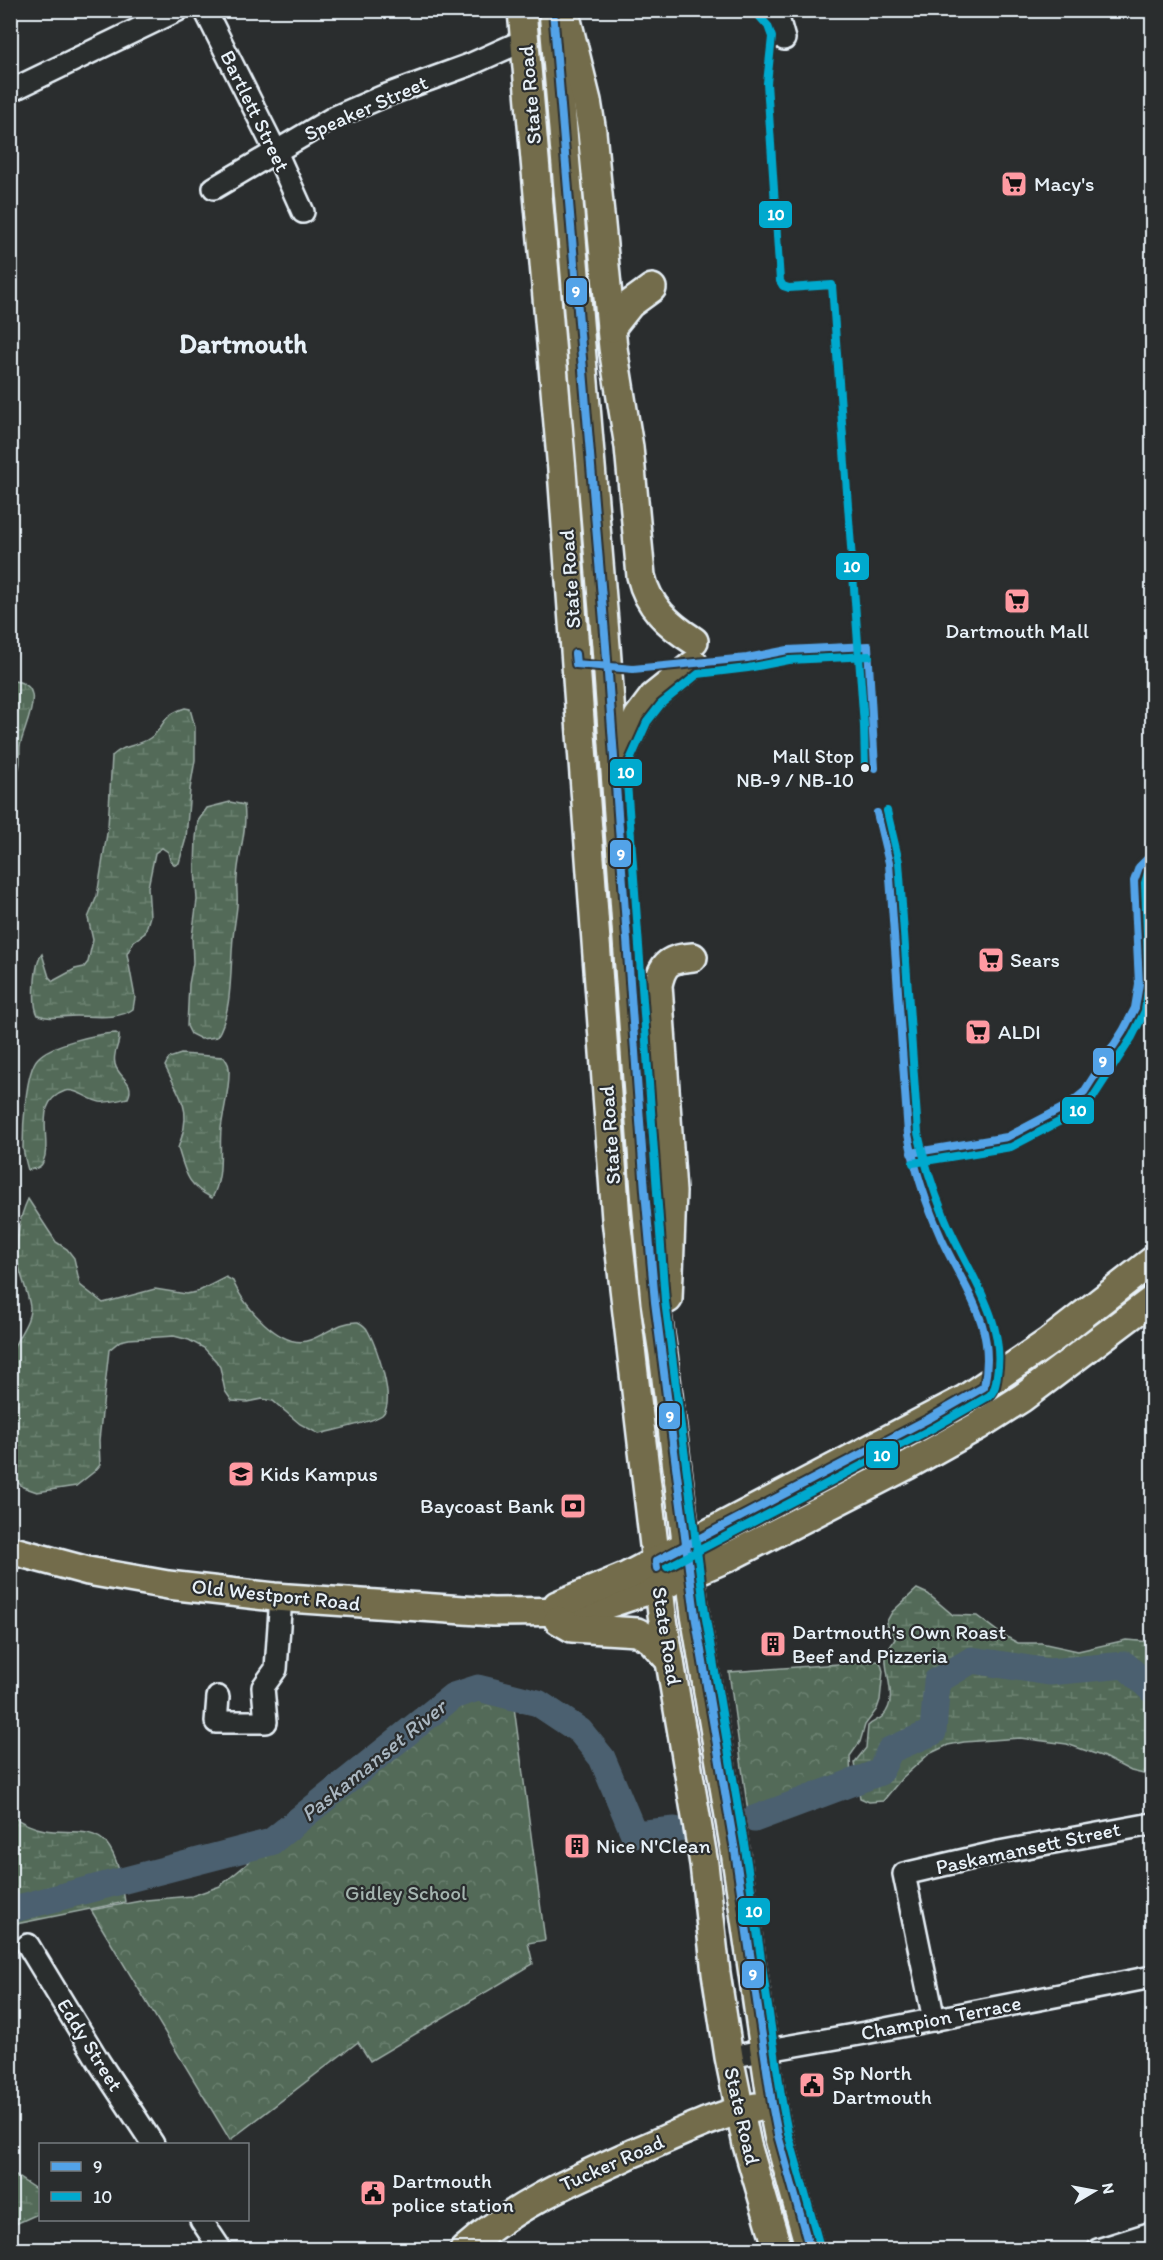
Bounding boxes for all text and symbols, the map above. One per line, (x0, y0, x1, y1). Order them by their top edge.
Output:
street label: State Road (513, 44, 546, 146)
street label: Bartlett Street (215, 46, 296, 176)
street label: Speaker Street (300, 69, 432, 146)
supermarket icon: Macy's (999, 169, 1029, 199)
place label: Macy's (1034, 171, 1095, 196)
line badge: 10 (758, 200, 793, 229)
text: 10 (767, 205, 785, 224)
line badge: 9 (565, 277, 588, 306)
text: 9 (572, 282, 580, 301)
district label: Dartmouth (179, 327, 307, 360)
street label: State Road (554, 528, 585, 629)
line badge: 10 (835, 552, 870, 581)
text: 10 (843, 557, 861, 576)
supermarket icon: Dartmouth Mall (1002, 586, 1032, 616)
place label: Dartmouth Mall (945, 618, 1089, 643)
place label: Mall Stop NB-9 / NB-10 (736, 744, 854, 792)
line badge: 10 (609, 758, 643, 787)
marker: Mall Stop NB-9 / NB-10 (859, 762, 871, 774)
text: 10 (617, 763, 635, 782)
line badge: 9 (609, 839, 632, 868)
text: 9 (617, 845, 625, 864)
supermarket icon: Sears (976, 945, 1006, 975)
place label: Sears (1010, 947, 1060, 972)
supermarket icon: ALDI (963, 1017, 993, 1047)
place label: ALDI (998, 1019, 1041, 1044)
line badge: 9 (1092, 1047, 1115, 1076)
text: 9 (1099, 1052, 1107, 1071)
street label: State Road (594, 1084, 625, 1185)
line badge: 10 (1061, 1096, 1095, 1125)
text: 10 (1069, 1101, 1087, 1120)
line badge: 9 (658, 1402, 681, 1430)
text: 9 (666, 1407, 674, 1426)
line badge: 10 (865, 1440, 899, 1469)
text: 10 (873, 1446, 891, 1465)
school or university icon: Kids Kampus (226, 1459, 256, 1489)
place label: Kids Kampus (260, 1461, 378, 1486)
bank icon: Baycoast Bank (558, 1491, 588, 1521)
place label: Baycoast Bank (420, 1493, 554, 1518)
street label: Old Westport Road (191, 1573, 362, 1616)
street label: State Road (647, 1585, 688, 1687)
place label: Dartmouth's Own Roast Beef and Pizzeria (792, 1619, 1006, 1668)
building icon: Dartmouth's Own Roast Beef and Pizzeria (758, 1629, 788, 1659)
water label: Paskamanset River (295, 1692, 453, 1827)
street label: Paskamansett Street (933, 1816, 1123, 1879)
building icon: Nice N'Clean (562, 1831, 592, 1861)
place label: Nice N'Clean (596, 1833, 711, 1858)
park label: Gidley School (345, 1880, 467, 1905)
line badge: 10 (737, 1897, 771, 1926)
text: 10 (745, 1902, 763, 1921)
line badge: 9 (741, 1960, 765, 1989)
text: 9 (749, 1965, 757, 1984)
street label: Champion Terrace (859, 1990, 1023, 2045)
street label: Eddy Street (52, 1994, 129, 2096)
place label: Sp North Dartmouth (832, 2060, 932, 2109)
street label: State Road (719, 2065, 766, 2168)
public building icon: Sp North Dartmouth (797, 2070, 827, 2100)
street label: Tucker Road (556, 2128, 668, 2197)
legend (39, 2143, 249, 2221)
text: 9 (93, 2156, 102, 2178)
north arrow (1064, 2161, 1124, 2221)
place label: Dartmouth police station (392, 2168, 514, 2217)
public building icon: Dartmouth police station (358, 2178, 388, 2208)
text: N (1098, 2182, 1119, 2195)
text: 10 (93, 2186, 112, 2208)

